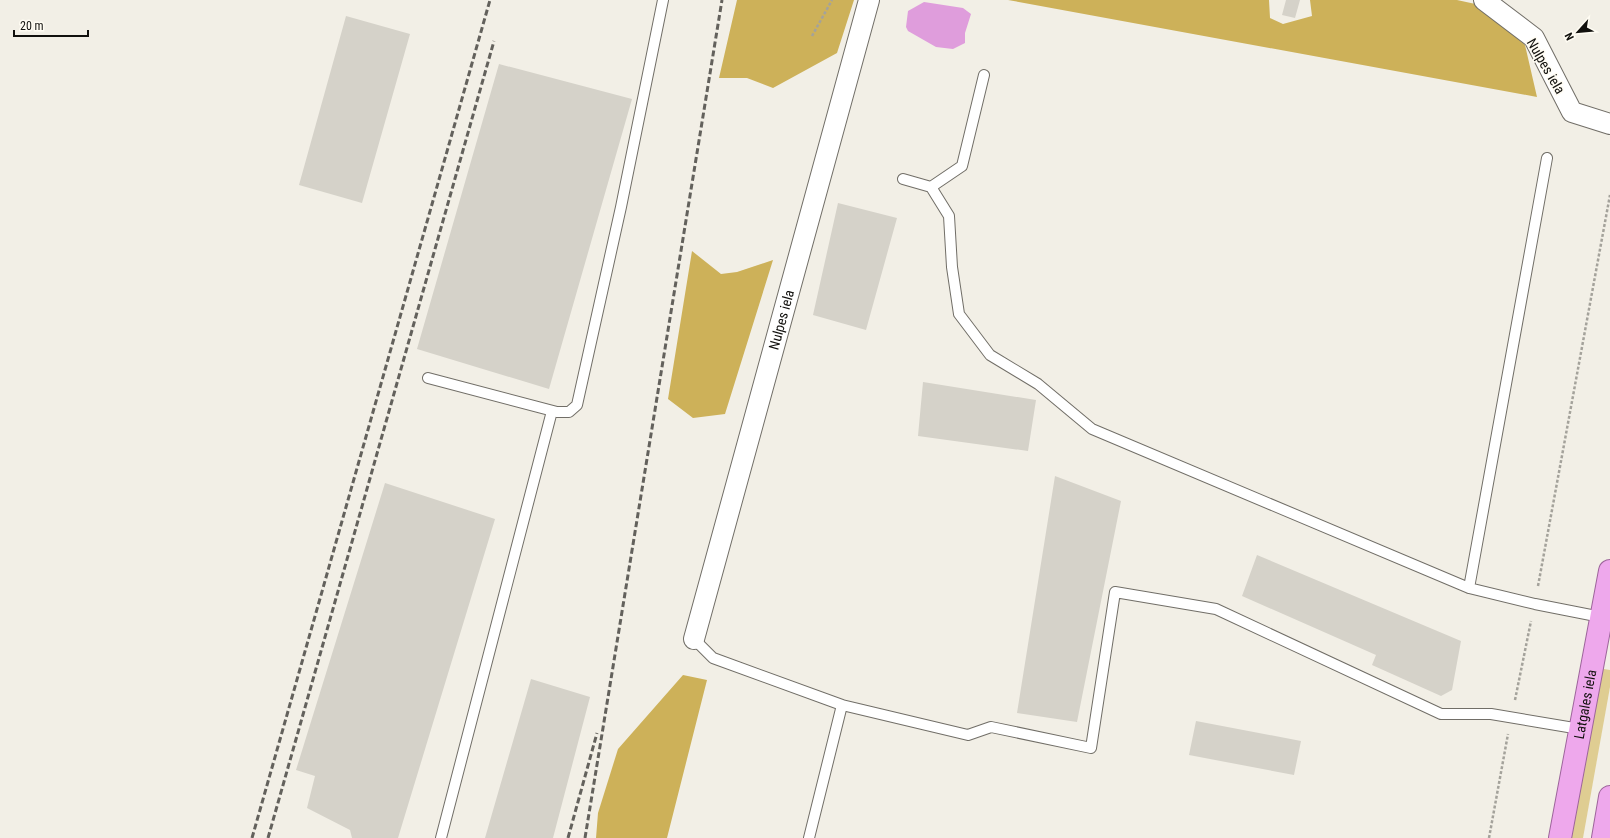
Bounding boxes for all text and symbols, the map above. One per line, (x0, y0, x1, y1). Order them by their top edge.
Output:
scale bar (14, 12, 88, 38)
north arrow (1558, 12, 1598, 52)
text: 20 m (20, 19, 44, 33)
street label: Nulpes iela (1523, 35, 1569, 97)
street label: Nulpes iela (766, 288, 797, 352)
street label: Latgales iela (1571, 668, 1599, 740)

